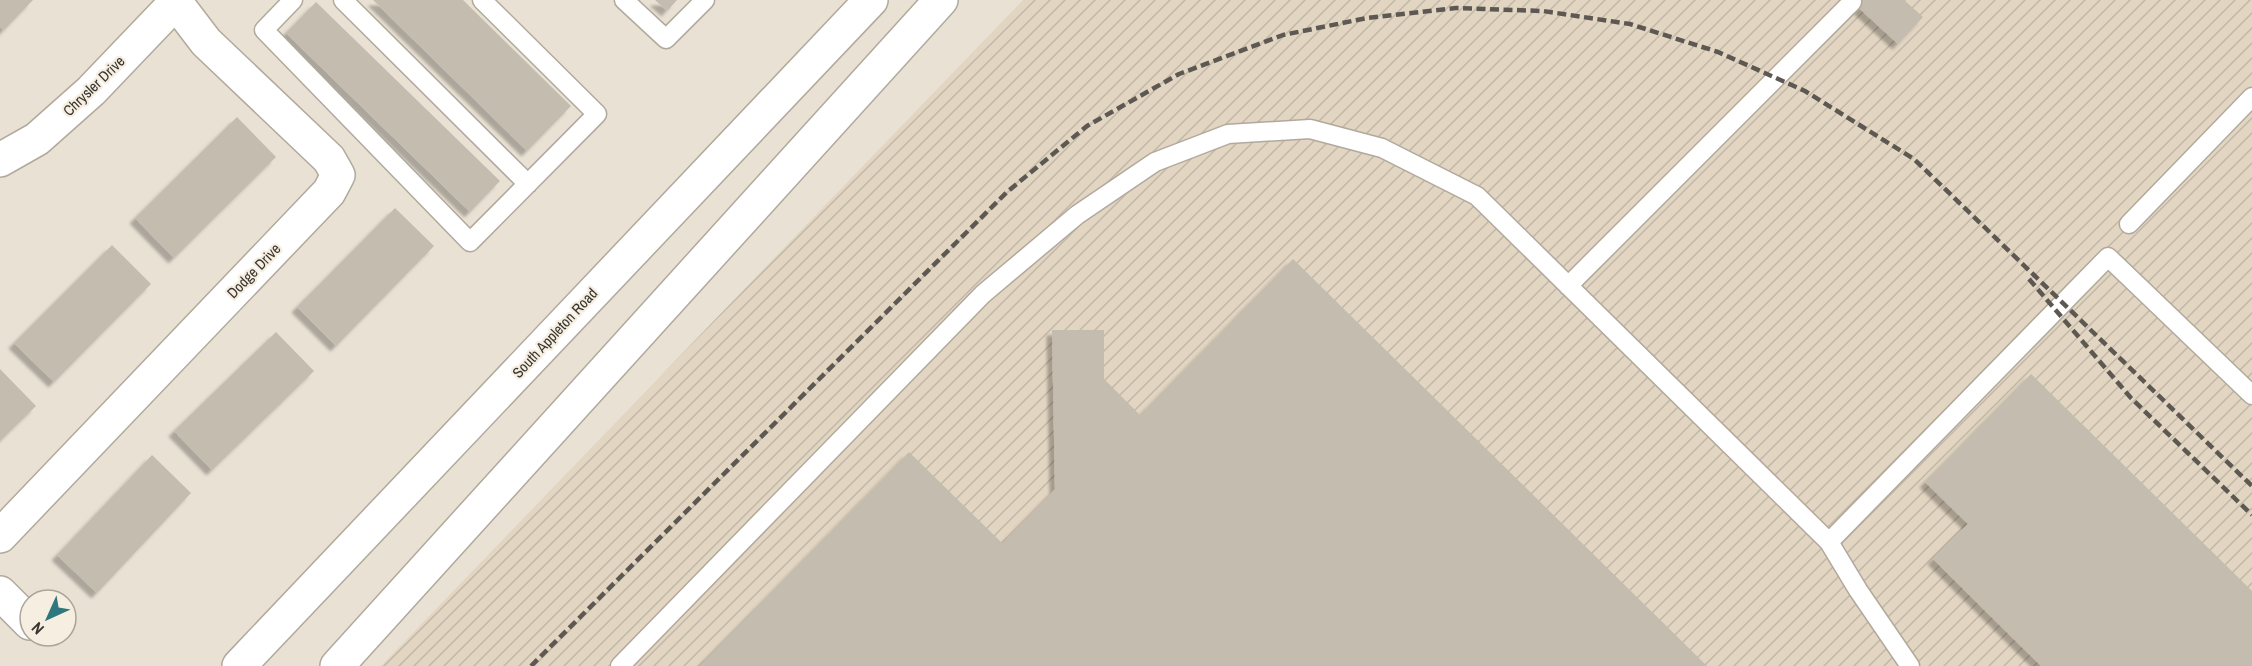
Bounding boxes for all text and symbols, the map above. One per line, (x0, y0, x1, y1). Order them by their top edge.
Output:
street label: Chrysler Drive (58, 51, 129, 120)
street label: Dodge Drive (222, 238, 285, 303)
street label: South Appleton Road (507, 283, 602, 382)
north arrow (18, 588, 78, 648)
text: N (26, 617, 49, 640)

